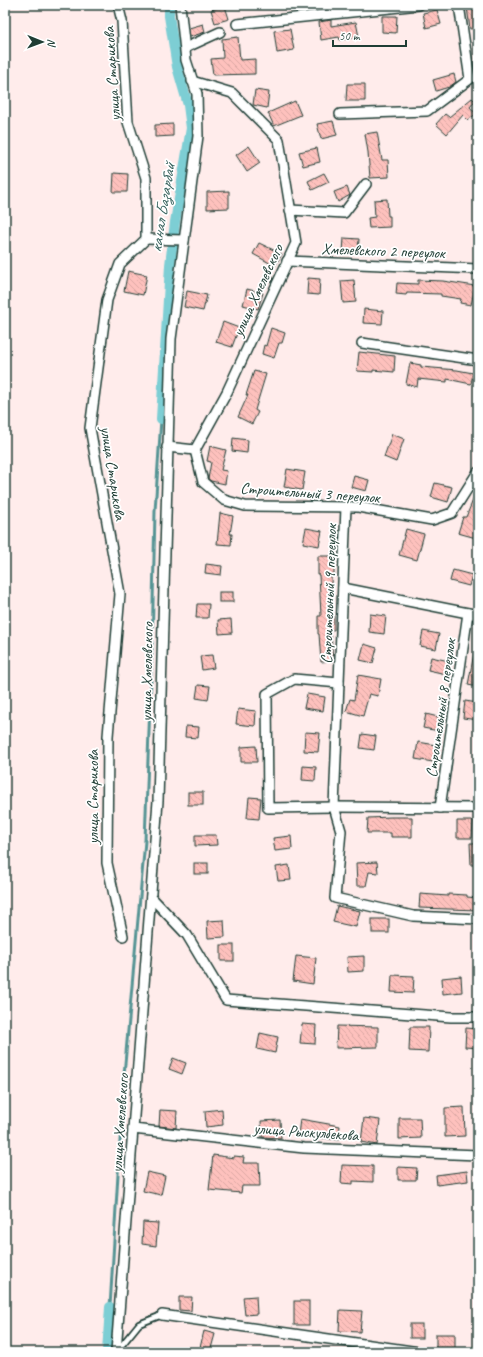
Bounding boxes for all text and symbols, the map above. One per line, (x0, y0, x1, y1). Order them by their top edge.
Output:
north arrow (22, 22, 62, 62)
scale bar (333, 22, 406, 48)
street label: улица Старикова (99, 25, 125, 123)
text: 50 m (339, 28, 361, 44)
text: N (45, 39, 59, 48)
water label: канал Базарбай (145, 158, 181, 254)
street label: Хмелевского 2 переулок (321, 239, 447, 263)
street label: улица Хмелевского (227, 240, 289, 341)
street label: улица Старикова (96, 424, 130, 522)
street label: Строительный 3 переулок (240, 478, 382, 508)
street label: Строительный 9 переулок (317, 522, 342, 664)
street label: улица Хмелевского (136, 621, 158, 723)
street label: Строительный 8 переулок (421, 636, 461, 779)
street label: улица Старикова (83, 749, 103, 845)
street label: улица Хмелевского (106, 1071, 134, 1174)
street label: улица Рыскулбекова (252, 1118, 360, 1146)

